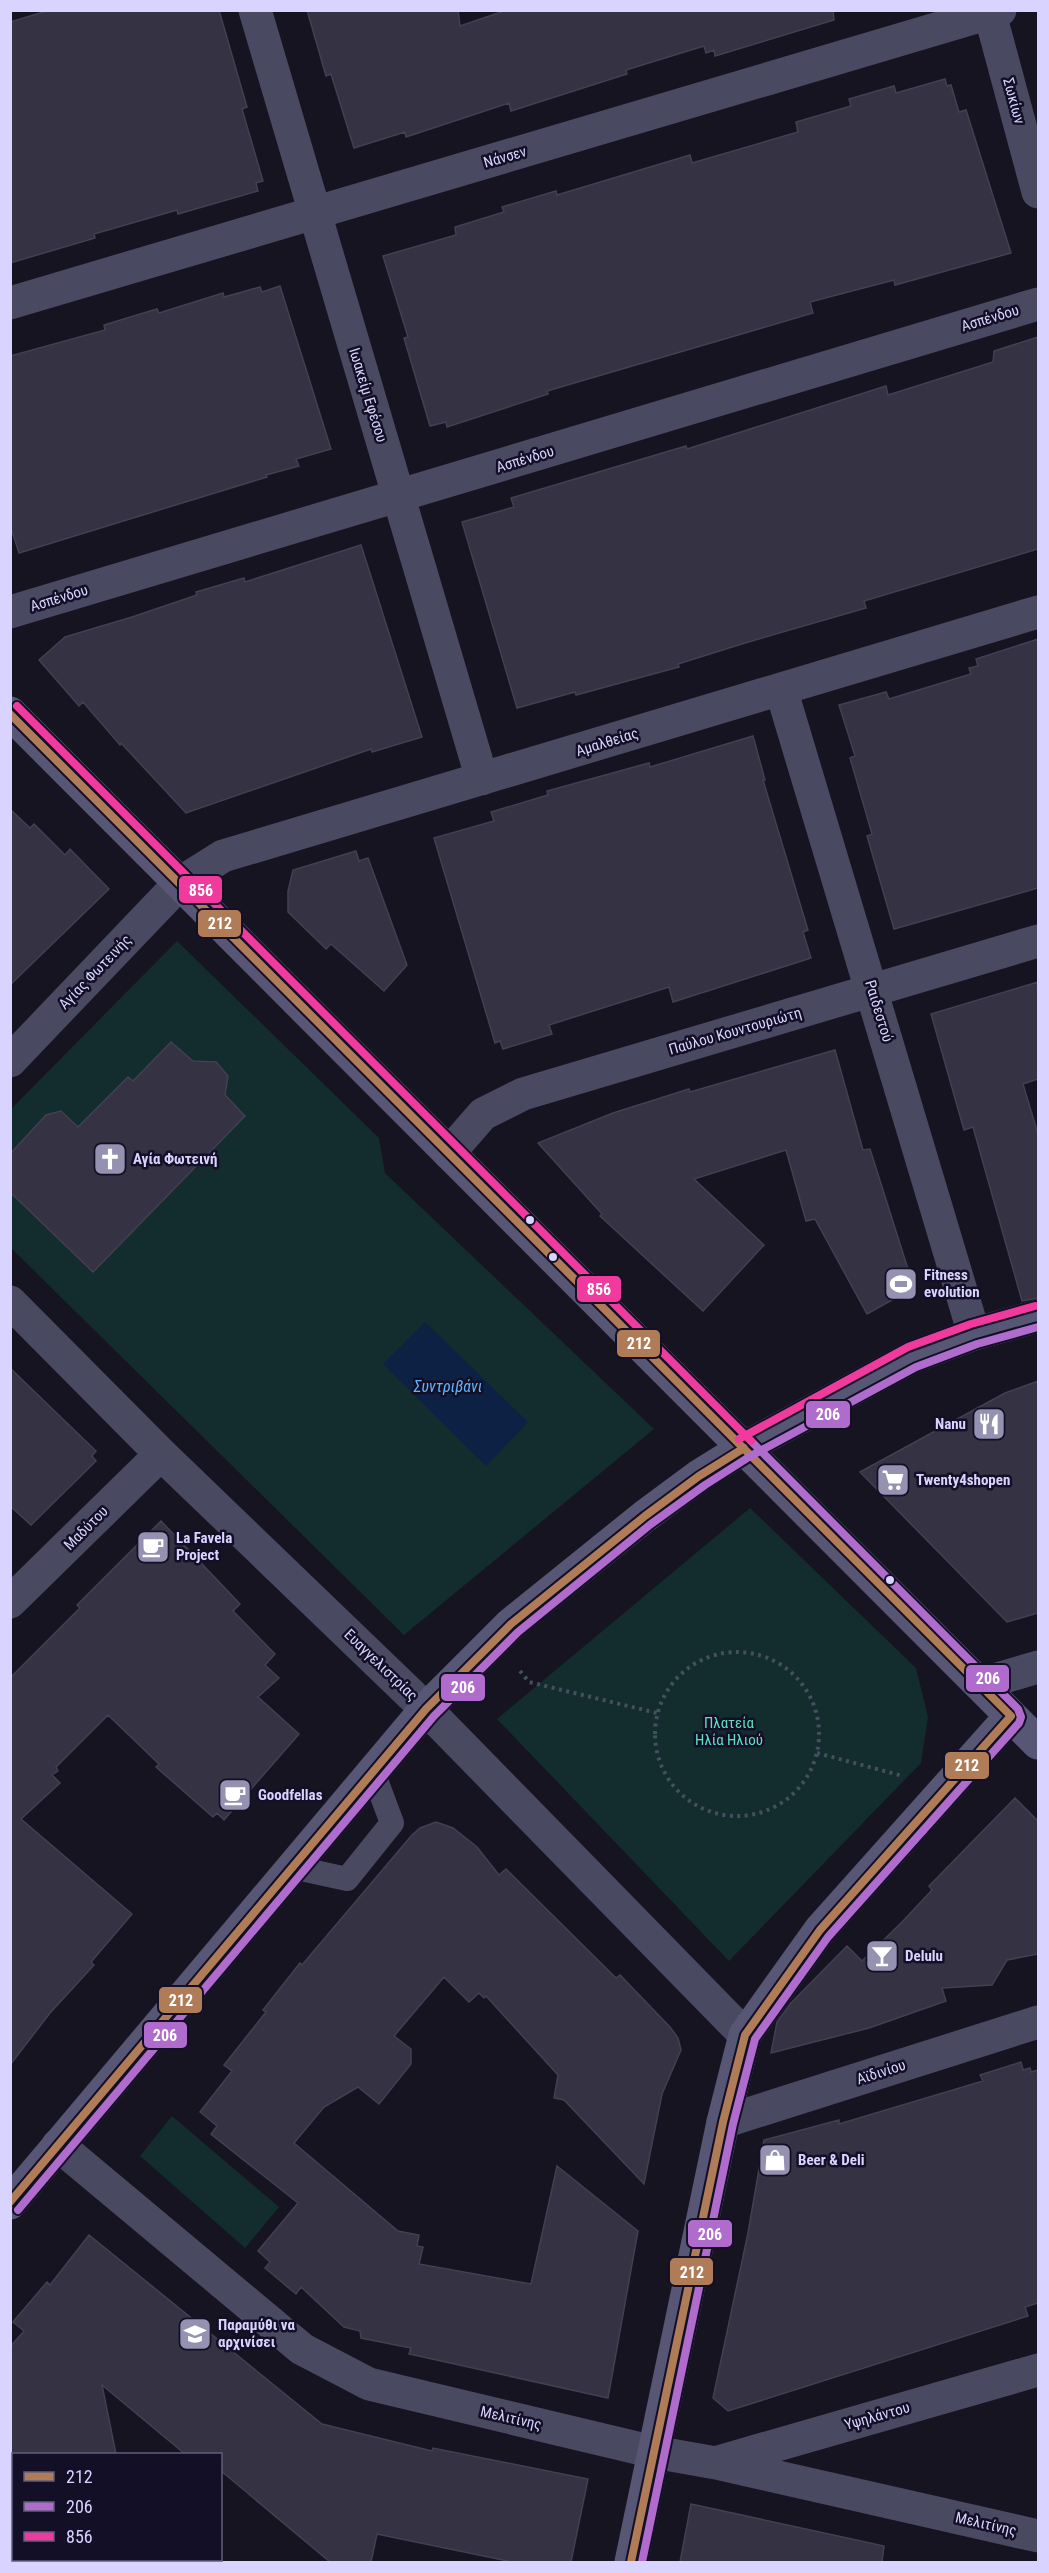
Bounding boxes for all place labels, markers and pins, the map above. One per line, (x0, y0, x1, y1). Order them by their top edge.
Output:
church icon: Αγία Φωτεινή (92, 1141, 128, 1177)
place label: Αγία Φωτεινή (133, 1150, 218, 1168)
unlabelled marker (524, 1214, 536, 1226)
unlabelled marker (547, 1251, 559, 1263)
sports icon: Fitness evolution (883, 1266, 919, 1302)
place label: Fitness evolution (924, 1266, 980, 1301)
restaurant icon: Nanu (971, 1406, 1007, 1442)
place label: Nanu (935, 1415, 966, 1433)
supermarket icon: Twenty4shopen (875, 1462, 911, 1498)
place label: Twenty4shopen (916, 1471, 1010, 1489)
cafe icon: La Favela Project (135, 1529, 171, 1565)
place label: La Favela Project (176, 1529, 232, 1564)
unlabelled marker (884, 1574, 896, 1586)
cafe icon: Goodfellas (217, 1777, 253, 1813)
place label: Goodfellas (258, 1786, 323, 1804)
bar icon: Delulu (864, 1938, 900, 1974)
place label: Delulu (905, 1947, 943, 1965)
shop icon: Beer & Deli (757, 2142, 793, 2178)
place label: Beer & Deli (798, 2151, 865, 2169)
school or university icon: Παραμύθι να αρχινίσει (177, 2316, 213, 2352)
place label: Παραμύθι να αρχινίσει (218, 2316, 295, 2351)

